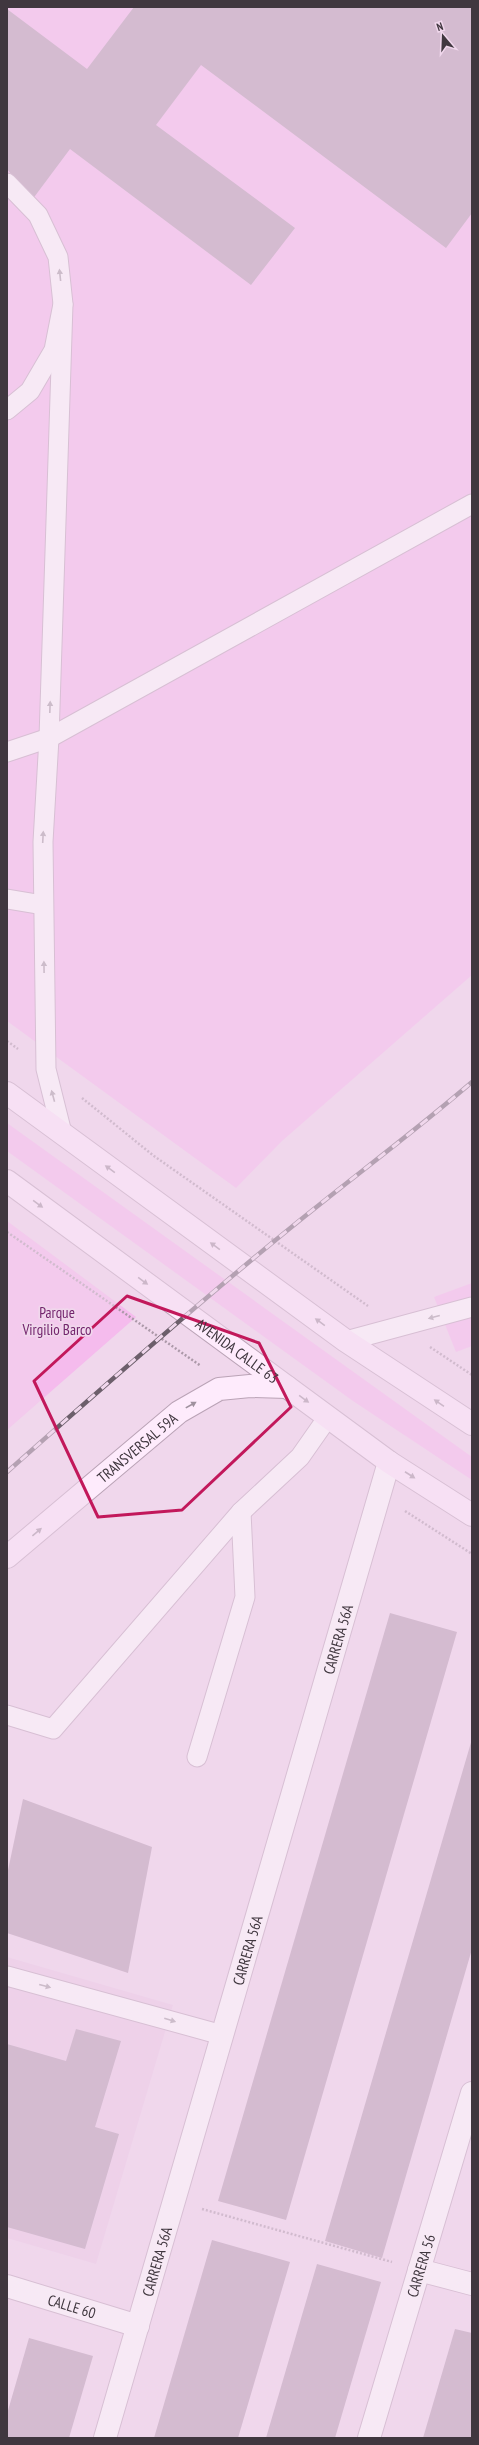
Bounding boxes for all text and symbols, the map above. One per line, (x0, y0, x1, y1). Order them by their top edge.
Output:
north arrow (423, 16, 463, 56)
text: N (435, 19, 445, 34)
one-way arrow (57, 269, 63, 281)
one-way arrow (47, 700, 53, 713)
one-way arrow (40, 830, 46, 843)
one-way arrow (41, 960, 47, 973)
one-way arrow (50, 1089, 56, 1101)
one-way arrow (105, 1164, 116, 1173)
one-way arrow (33, 1200, 44, 1208)
one-way arrow (210, 1242, 220, 1250)
one-way arrow (138, 1277, 148, 1285)
park label: Parque Virgilio Barco (21, 1303, 92, 1339)
street label: AVENIDA CALLE 63 (192, 1314, 283, 1387)
one-way arrow (428, 1315, 441, 1321)
one-way arrow (315, 1318, 326, 1326)
one-way arrow (299, 1395, 310, 1404)
one-way arrow (434, 1399, 445, 1406)
one-way arrow (185, 1401, 197, 1408)
street label: TRANSVERSAL 59A (93, 1408, 182, 1487)
one-way arrow (405, 1471, 415, 1479)
one-way arrow (31, 1527, 42, 1536)
street label: CARRERA 56A (318, 1601, 357, 1676)
street label: CARRERA 56A (228, 1912, 266, 1987)
one-way arrow (39, 1983, 51, 1989)
one-way arrow (164, 2017, 176, 2023)
street label: CARRERA 56A (137, 2223, 176, 2298)
street label: CARRERA 56 (402, 2232, 439, 2299)
street label: CALLE 60 (46, 2290, 99, 2322)

